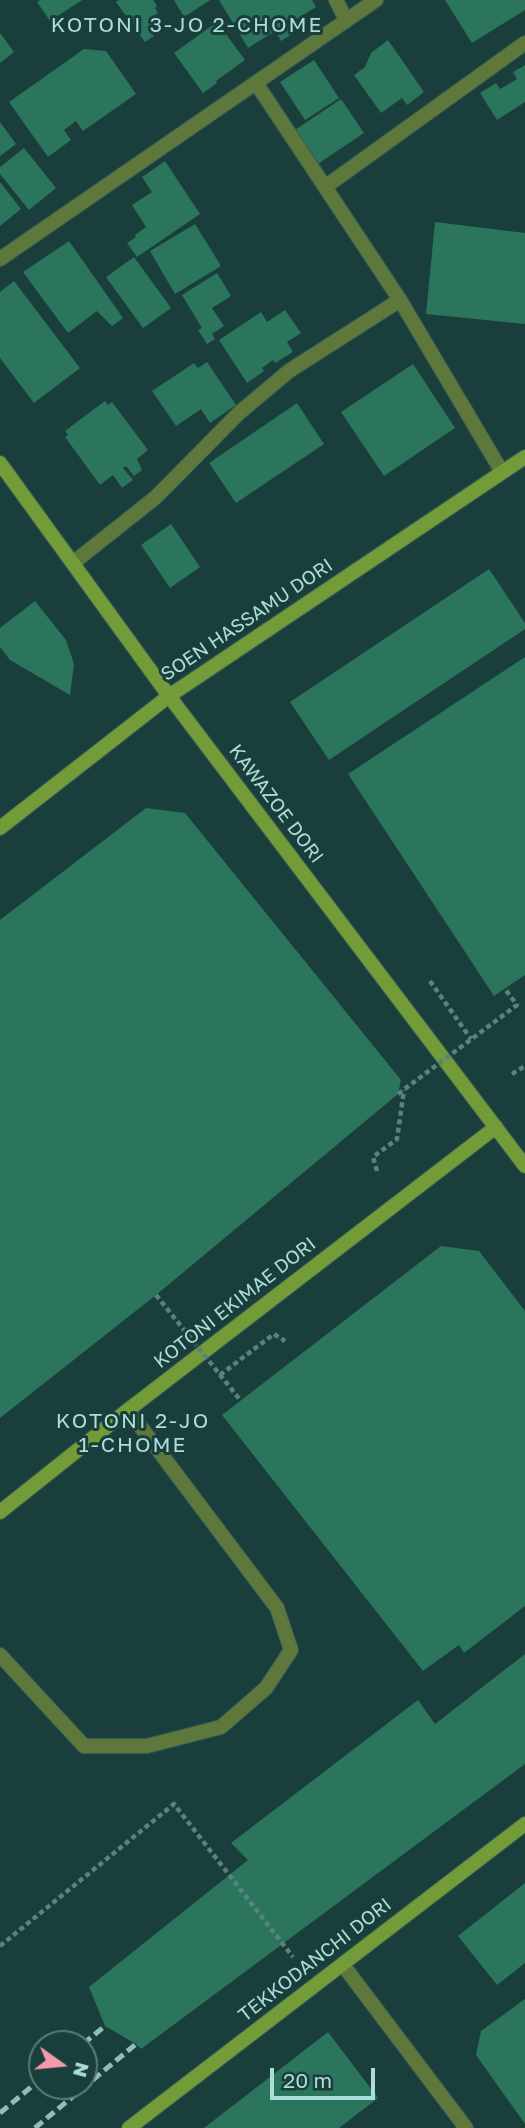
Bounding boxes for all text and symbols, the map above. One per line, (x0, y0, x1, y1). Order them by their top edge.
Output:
district label: KOTONI 3-JO 2-CHOME (53, 12, 321, 38)
street label: SOEN HASSAMU DORI (157, 554, 337, 686)
street label: KAWAZOE DORI (224, 740, 328, 868)
street label: KOTONI EKIMAE DORI (149, 1233, 321, 1373)
district label: KOTONI 2-JO 1-CHOME (57, 1408, 209, 1458)
street label: TEKKODANCHI DORI (234, 1893, 396, 2027)
north arrow (28, 2030, 98, 2100)
scale bar (273, 2054, 378, 2098)
text: N (69, 2060, 95, 2080)
text: 20 m (283, 2067, 332, 2093)

